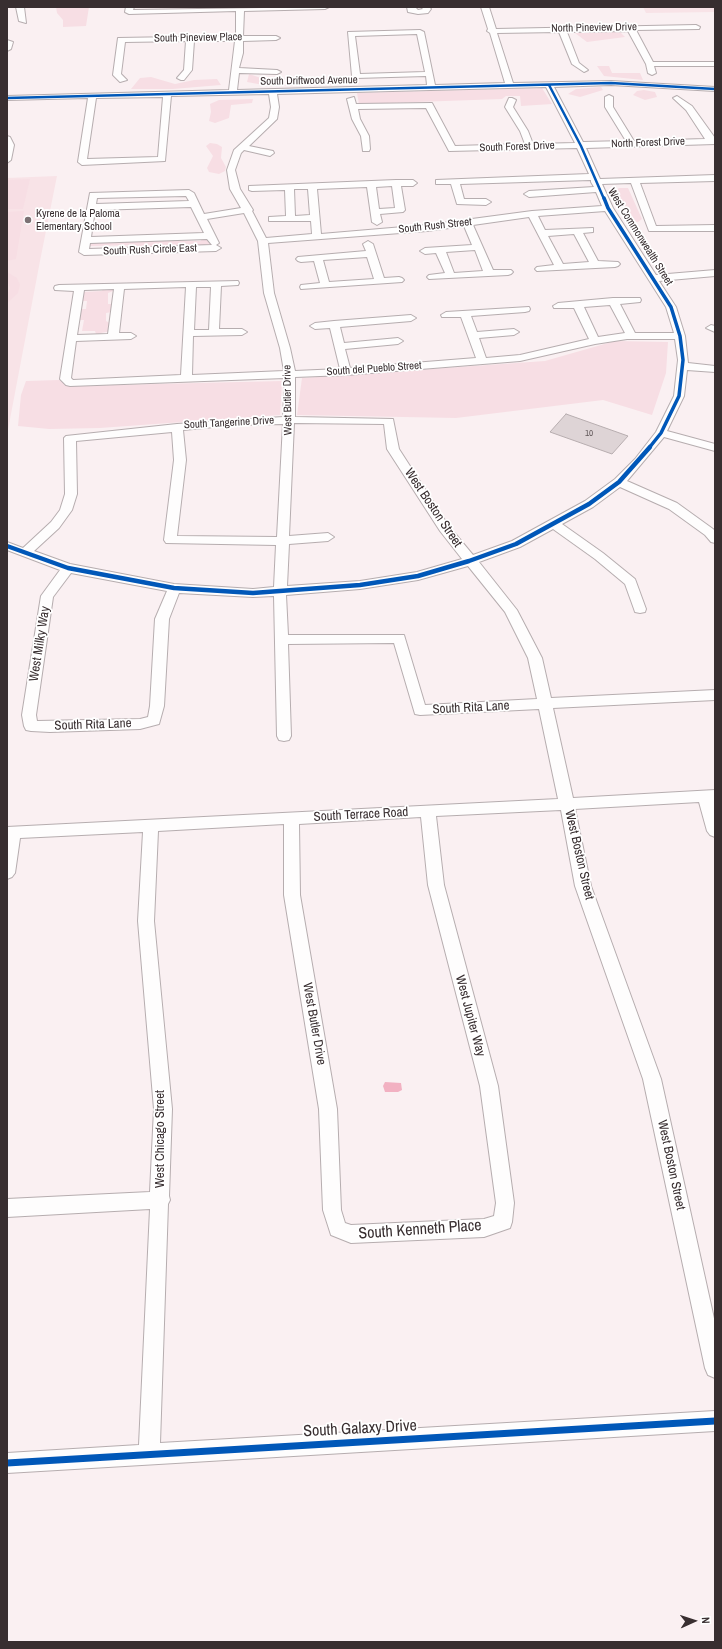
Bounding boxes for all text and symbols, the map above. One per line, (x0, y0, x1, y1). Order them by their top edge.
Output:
street label: North Pineview Drive (551, 21, 637, 35)
street label: South Pineview Place (154, 31, 242, 45)
street label: South Driftwood Avenue (260, 74, 358, 88)
street label: North Forest Drive (611, 135, 685, 151)
street label: South Forest Drive (479, 139, 555, 155)
street label: West Commonwealth Street (605, 186, 675, 288)
place label: Kyrene de la Paloma Elementary School (36, 207, 120, 233)
marker: Kyrene de la Paloma Elementary School (23, 215, 33, 225)
street label: South Rush Street (398, 216, 472, 236)
street label: South Rush Circle East (103, 242, 197, 258)
street label: South del Pueblo Street (326, 359, 422, 379)
street label: West Butler Drive (281, 365, 295, 435)
street label: South Tangerine Drive (184, 414, 274, 432)
house number: 10 (585, 429, 593, 439)
street label: West Boston Street (401, 466, 465, 550)
street label: West Milky Way (26, 605, 54, 683)
street label: South Rita Lane (432, 698, 510, 718)
street label: South Rita Lane (54, 716, 132, 734)
street label: South Terrace Road (313, 805, 409, 825)
street label: West Boston Street (561, 809, 597, 901)
street label: West Jupiter Way (452, 974, 488, 1058)
street label: West Butler Drive (299, 982, 329, 1066)
street label: West Chicago Street (153, 1090, 169, 1188)
street label: West Boston Street (654, 1119, 688, 1211)
street label: South Kenneth Place (358, 1216, 482, 1244)
street label: South Galaxy Drive (303, 1416, 417, 1442)
north arrow (674, 1601, 714, 1641)
text: N (699, 1617, 713, 1624)

